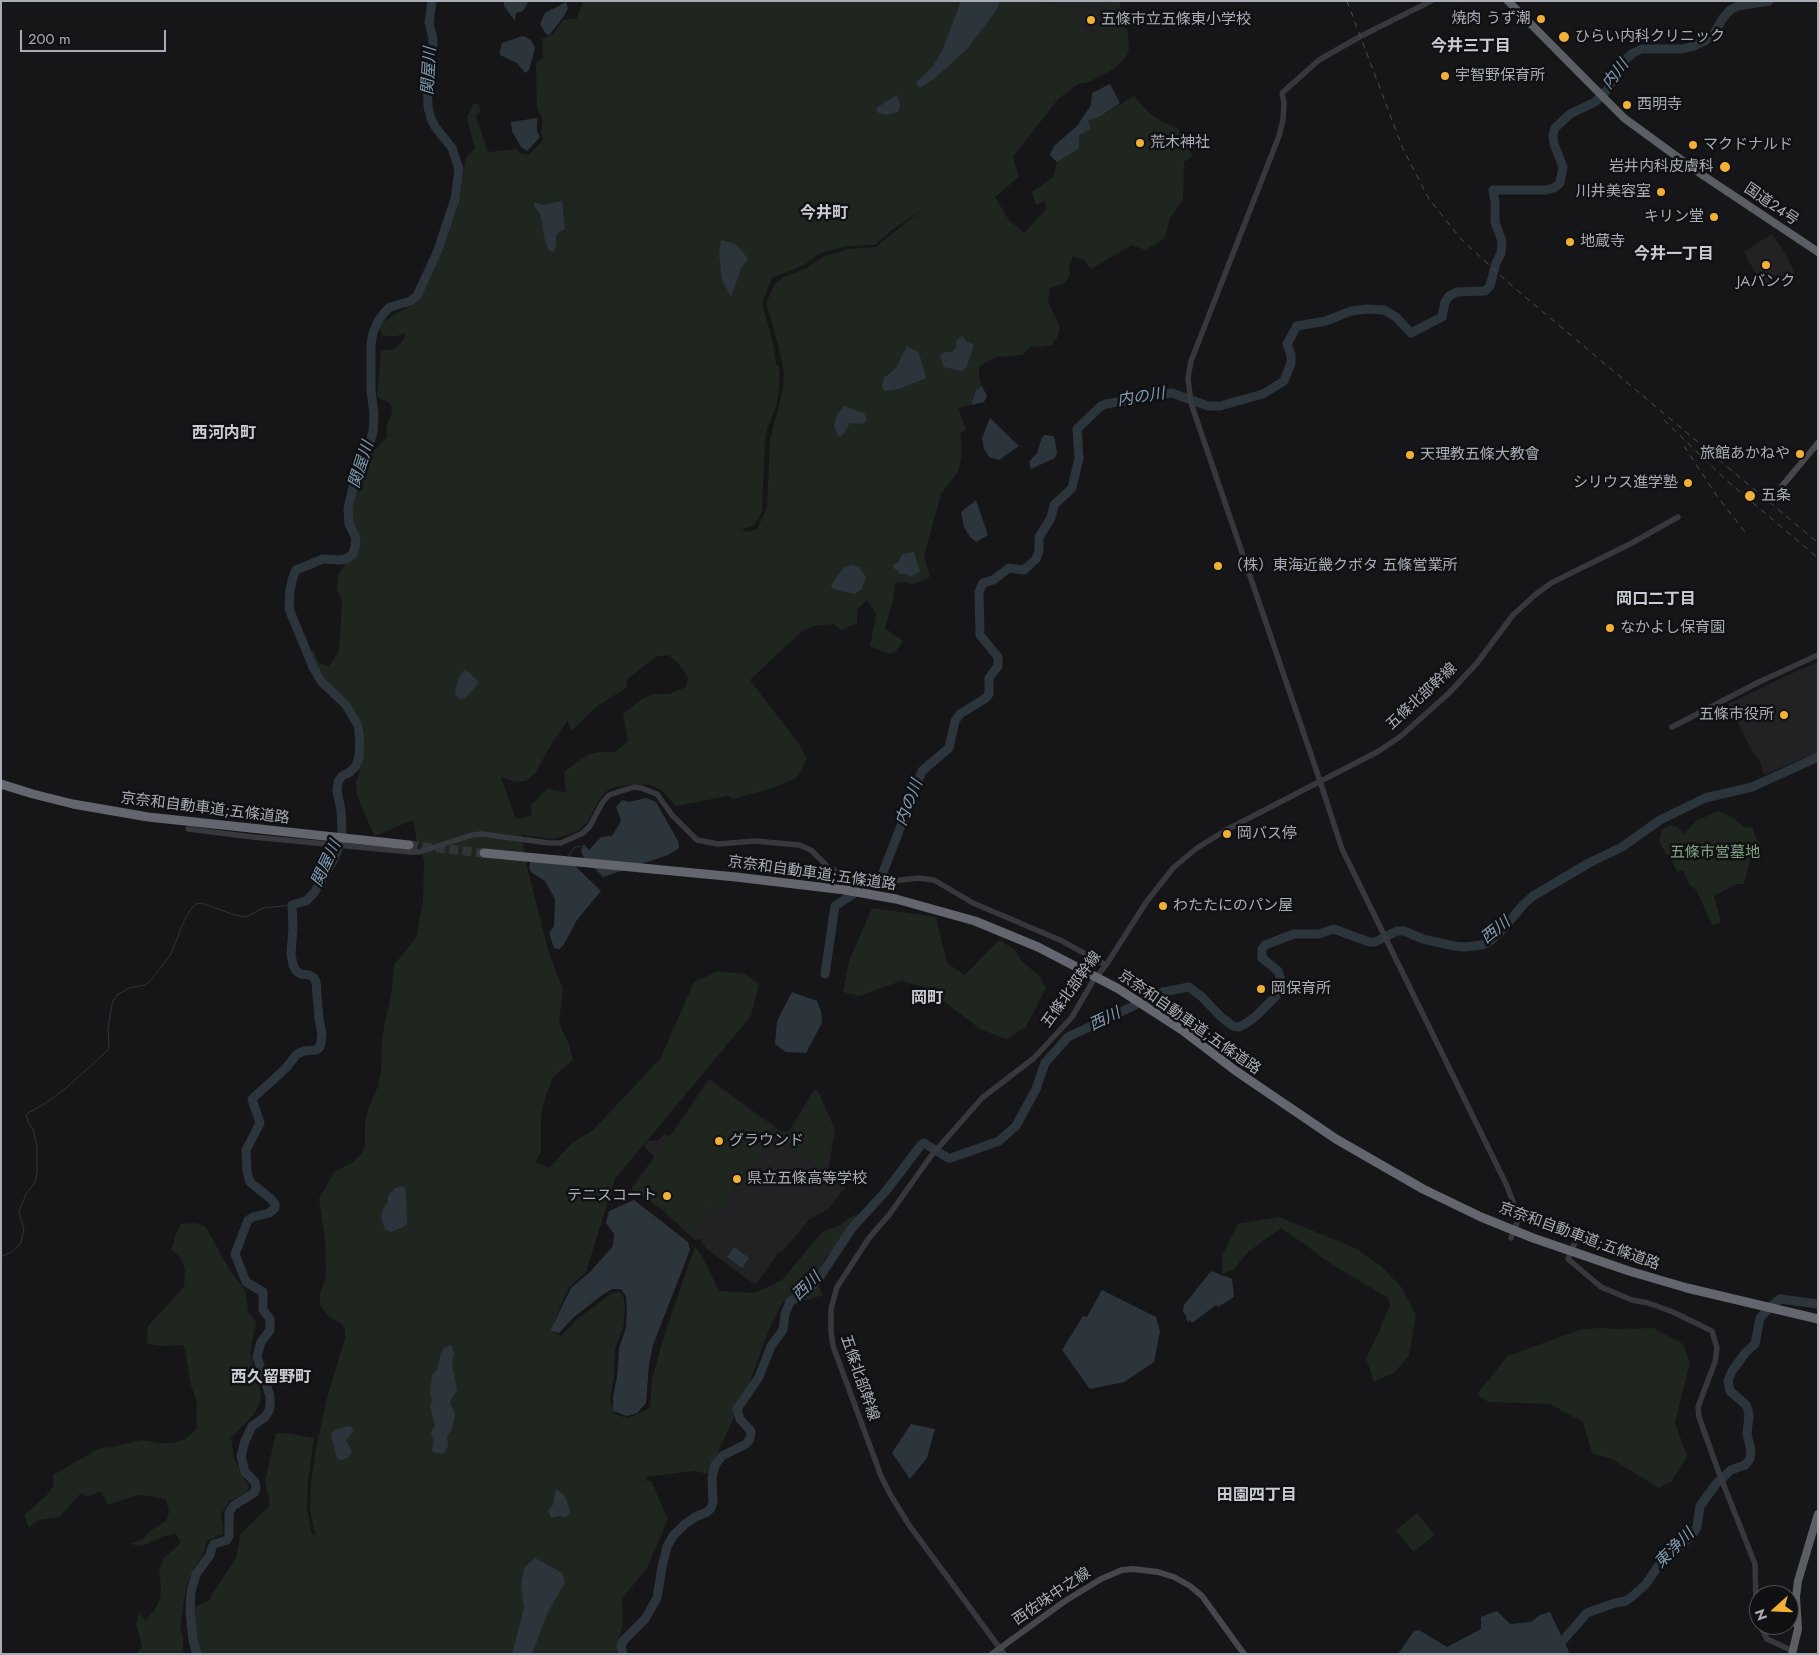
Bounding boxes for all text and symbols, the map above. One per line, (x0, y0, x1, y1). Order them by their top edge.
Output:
place label: 焼肉 うず潮 (1452, 10, 1531, 28)
place label: 五條市立五條東小学校 (1101, 11, 1251, 29)
marker: 焼肉 うず潮 (1535, 13, 1547, 25)
marker: 五條市立五條東小学校 (1085, 14, 1097, 26)
scale bar (22, 20, 169, 52)
text: 200 m (28, 28, 71, 50)
place label: ひらい内科クリニック (1575, 28, 1725, 46)
marker: ひらい内科クリニック (1557, 30, 1571, 44)
district label: 今井三丁目 (1431, 37, 1511, 57)
water label: 関屋川 (419, 47, 441, 95)
water label: 内川 (1599, 56, 1633, 94)
place label: 宇智野保育所 (1455, 67, 1545, 85)
marker: 宇智野保育所 (1439, 70, 1451, 82)
place label: 西明寺 (1637, 96, 1682, 114)
marker: 西明寺 (1621, 99, 1633, 111)
place label: 荒木神社 (1150, 134, 1210, 152)
place label: マクドナルド (1703, 136, 1793, 154)
marker: 荒木神社 (1134, 137, 1146, 149)
marker: マクドナルド (1687, 139, 1699, 151)
place label: 岩井内科皮膚科 (1609, 158, 1714, 176)
marker: 岩井内科皮膚科 (1718, 160, 1732, 174)
street label: 国道24号 (1740, 180, 1802, 230)
place label: 川井美容室 (1576, 183, 1651, 201)
marker: 川井美容室 (1655, 186, 1667, 198)
district label: 今井町 (800, 204, 848, 224)
place label: キリン堂 (1644, 208, 1704, 226)
marker: キリン堂 (1708, 211, 1720, 223)
place label: 地蔵寺 (1580, 233, 1625, 251)
marker: 地蔵寺 (1564, 236, 1576, 248)
district label: 今井一丁目 (1634, 245, 1714, 265)
marker: JAバンク (1760, 259, 1772, 271)
place label: JAバンク (1737, 273, 1795, 291)
water label: 内の川 (1116, 385, 1166, 411)
district label: 西河内町 (192, 424, 256, 444)
water label: 関屋川 (345, 439, 379, 491)
place label: 旅館あかねや (1700, 445, 1790, 463)
place label: 天理教五條大教會 (1420, 446, 1540, 464)
marker: 旅館あかねや (1794, 448, 1806, 460)
marker: 天理教五條大教會 (1404, 449, 1416, 461)
place label: シリウス進学塾 (1573, 474, 1678, 492)
marker: シリウス進学塾 (1682, 477, 1694, 489)
place label: 五条 (1761, 487, 1791, 505)
marker: 五条 (1743, 489, 1757, 503)
place label: （株）東海近畿クボタ 五條営業所 (1228, 557, 1457, 575)
marker: （株）東海近畿クボタ 五條営業所 (1212, 560, 1224, 572)
district label: 岡口二丁目 (1616, 590, 1696, 610)
place label: なかよし保育園 (1620, 619, 1725, 637)
marker: なかよし保育園 (1604, 622, 1616, 634)
street label: 五條北部幹線 (1383, 660, 1461, 734)
place label: 五條市役所 (1699, 706, 1774, 724)
marker: 五條市役所 (1778, 709, 1790, 721)
water label: 内の川 (892, 777, 928, 829)
street label: 京奈和自動車道;五條道路 (120, 790, 290, 828)
place label: 岡バス停 (1237, 825, 1297, 843)
marker: 岡バス停 (1221, 828, 1233, 840)
water label: 関屋川 (308, 838, 346, 890)
park label: 五條市営墓地 (1670, 844, 1760, 862)
street label: 京奈和自動車道;五條道路 (727, 853, 897, 895)
place label: わたたにのパン屋 (1173, 897, 1293, 915)
marker: わたたにのパン屋 (1157, 900, 1169, 912)
water label: 西川 (1478, 913, 1514, 949)
street label: 五條北部幹線 (1038, 948, 1106, 1032)
street label: 京奈和自動車道;五條道路 (1114, 967, 1264, 1079)
place label: 岡保育所 (1271, 980, 1331, 998)
marker: 岡保育所 (1255, 983, 1267, 995)
district label: 岡町 (911, 989, 943, 1009)
water label: 西川 (1086, 1004, 1124, 1036)
place label: グラウンド (729, 1132, 804, 1150)
marker: グラウンド (713, 1135, 725, 1147)
place label: 県立五條高等学校 (747, 1170, 867, 1188)
marker: 県立五條高等学校 (731, 1173, 743, 1185)
place label: テニスコート (567, 1187, 657, 1205)
marker: テニスコート (661, 1190, 673, 1202)
street label: 京奈和自動車道;五條道路 (1496, 1199, 1662, 1275)
water label: 西川 (789, 1269, 825, 1305)
street label: 五條北部幹線 (836, 1333, 882, 1423)
district label: 西久留野町 (231, 1368, 311, 1388)
district label: 田園四丁目 (1217, 1486, 1297, 1506)
water label: 東浄川 (1651, 1525, 1699, 1573)
street label: 西佐味中之線 (1010, 1564, 1094, 1630)
north arrow (1749, 1585, 1799, 1635)
text: N (1750, 1606, 1772, 1623)

